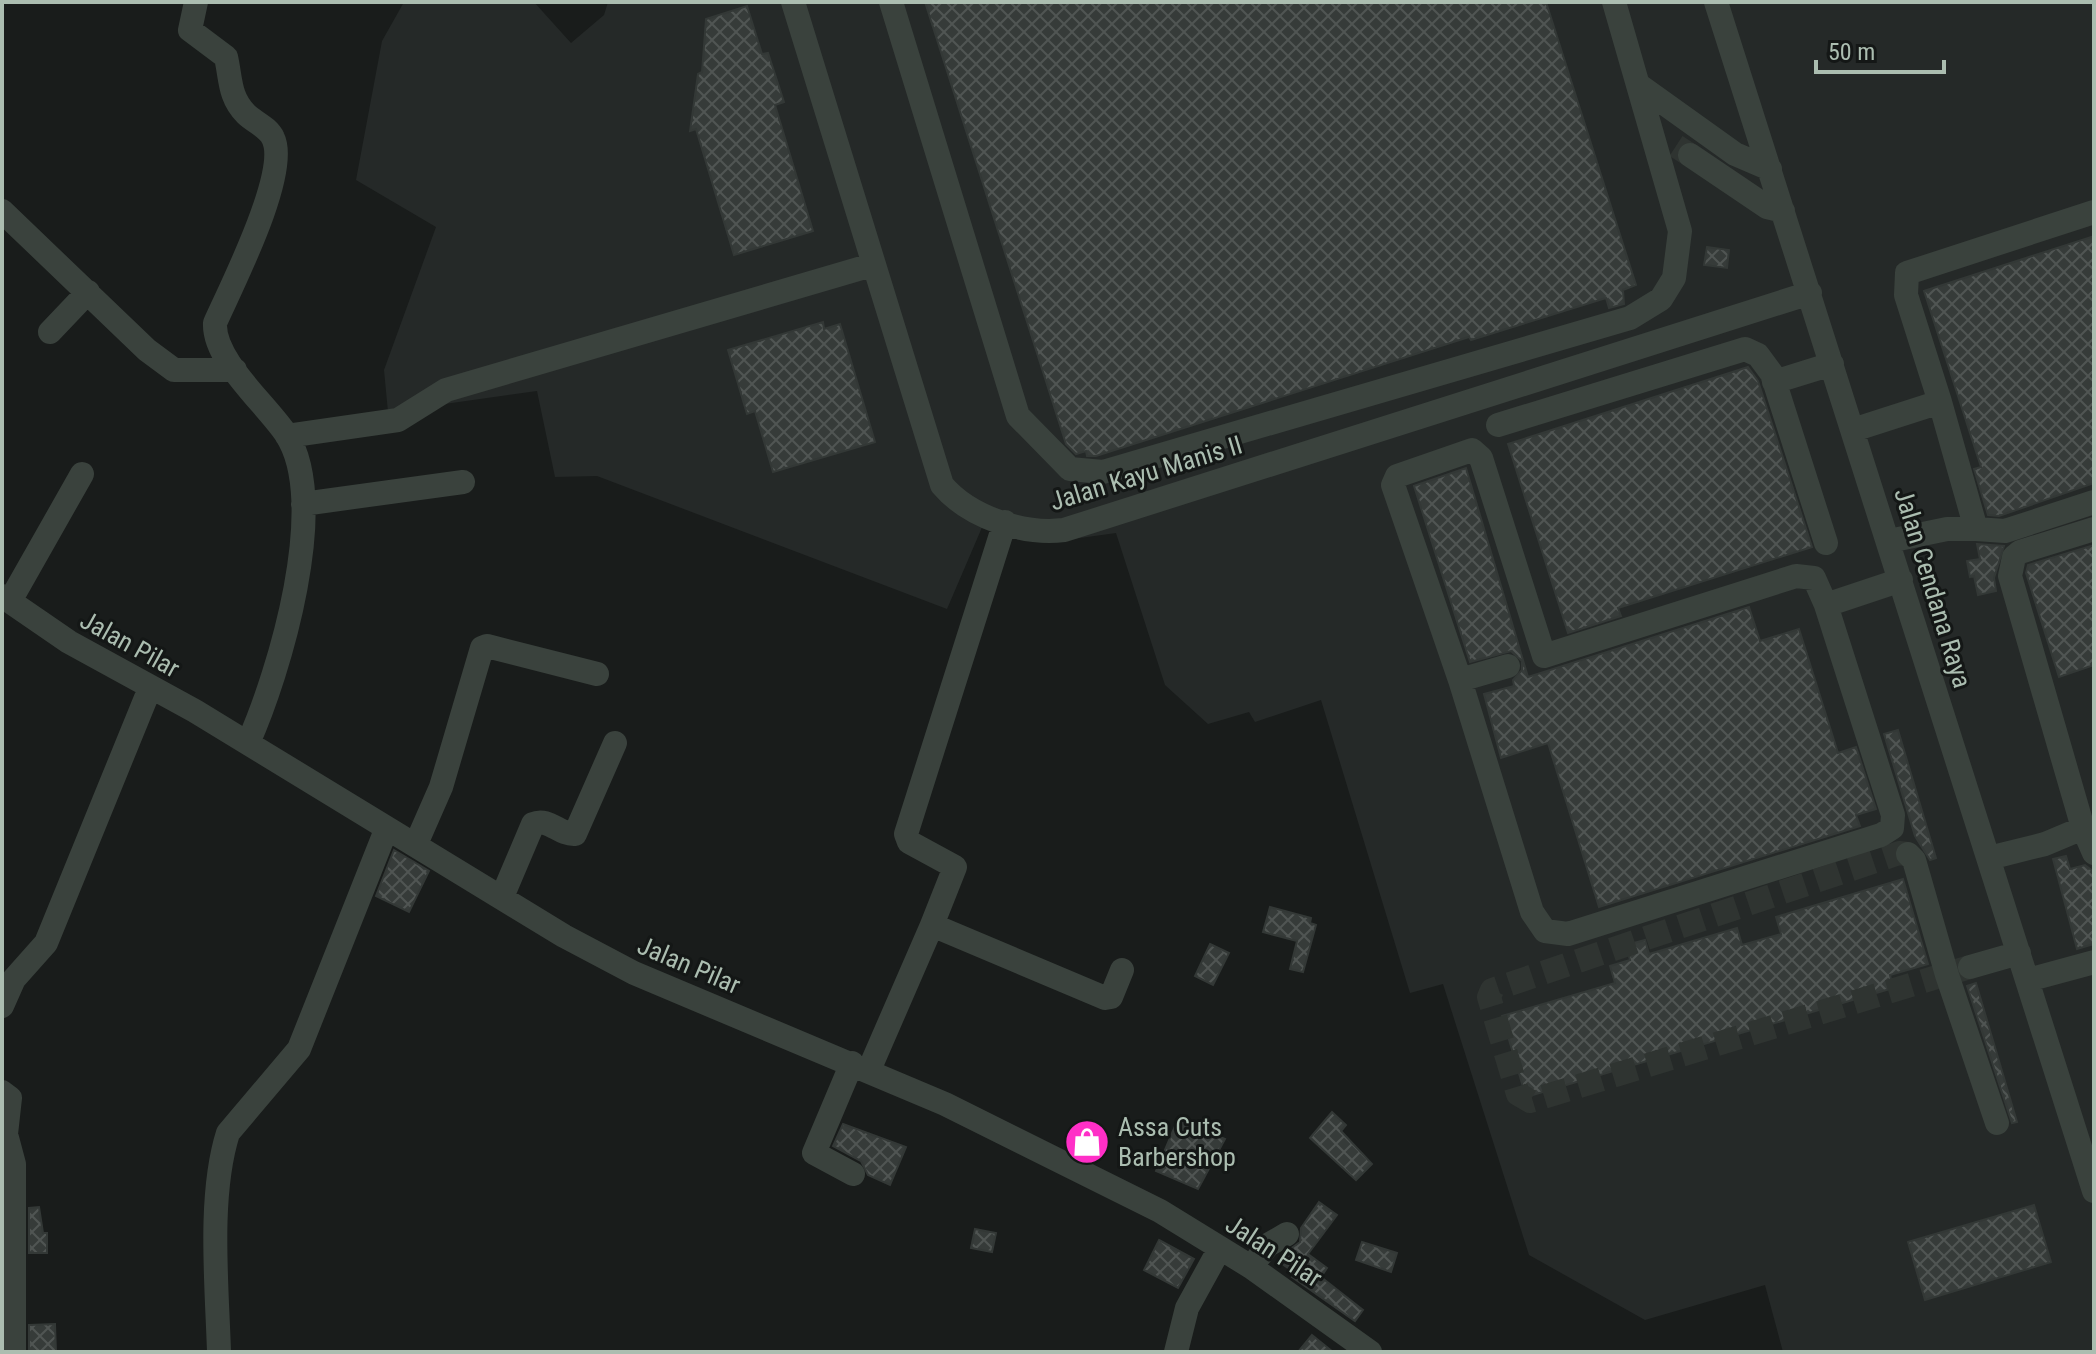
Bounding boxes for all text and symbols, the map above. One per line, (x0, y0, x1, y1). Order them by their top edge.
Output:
scale bar (1816, 24, 1944, 74)
text: 50 m (1828, 38, 1875, 66)
street label: Jalan Kayu Manis II (1046, 430, 1246, 516)
street label: Jalan Cendana Raya (1888, 485, 1978, 691)
street label: Jalan Pilar (75, 605, 185, 684)
street label: Jalan Pilar (633, 930, 745, 1000)
place label: Assa Cuts Barbershop (1118, 1112, 1236, 1172)
shop icon: Assa Cuts Barbershop (1063, 1118, 1111, 1166)
street label: Jalan Pilar (1220, 1209, 1328, 1293)

